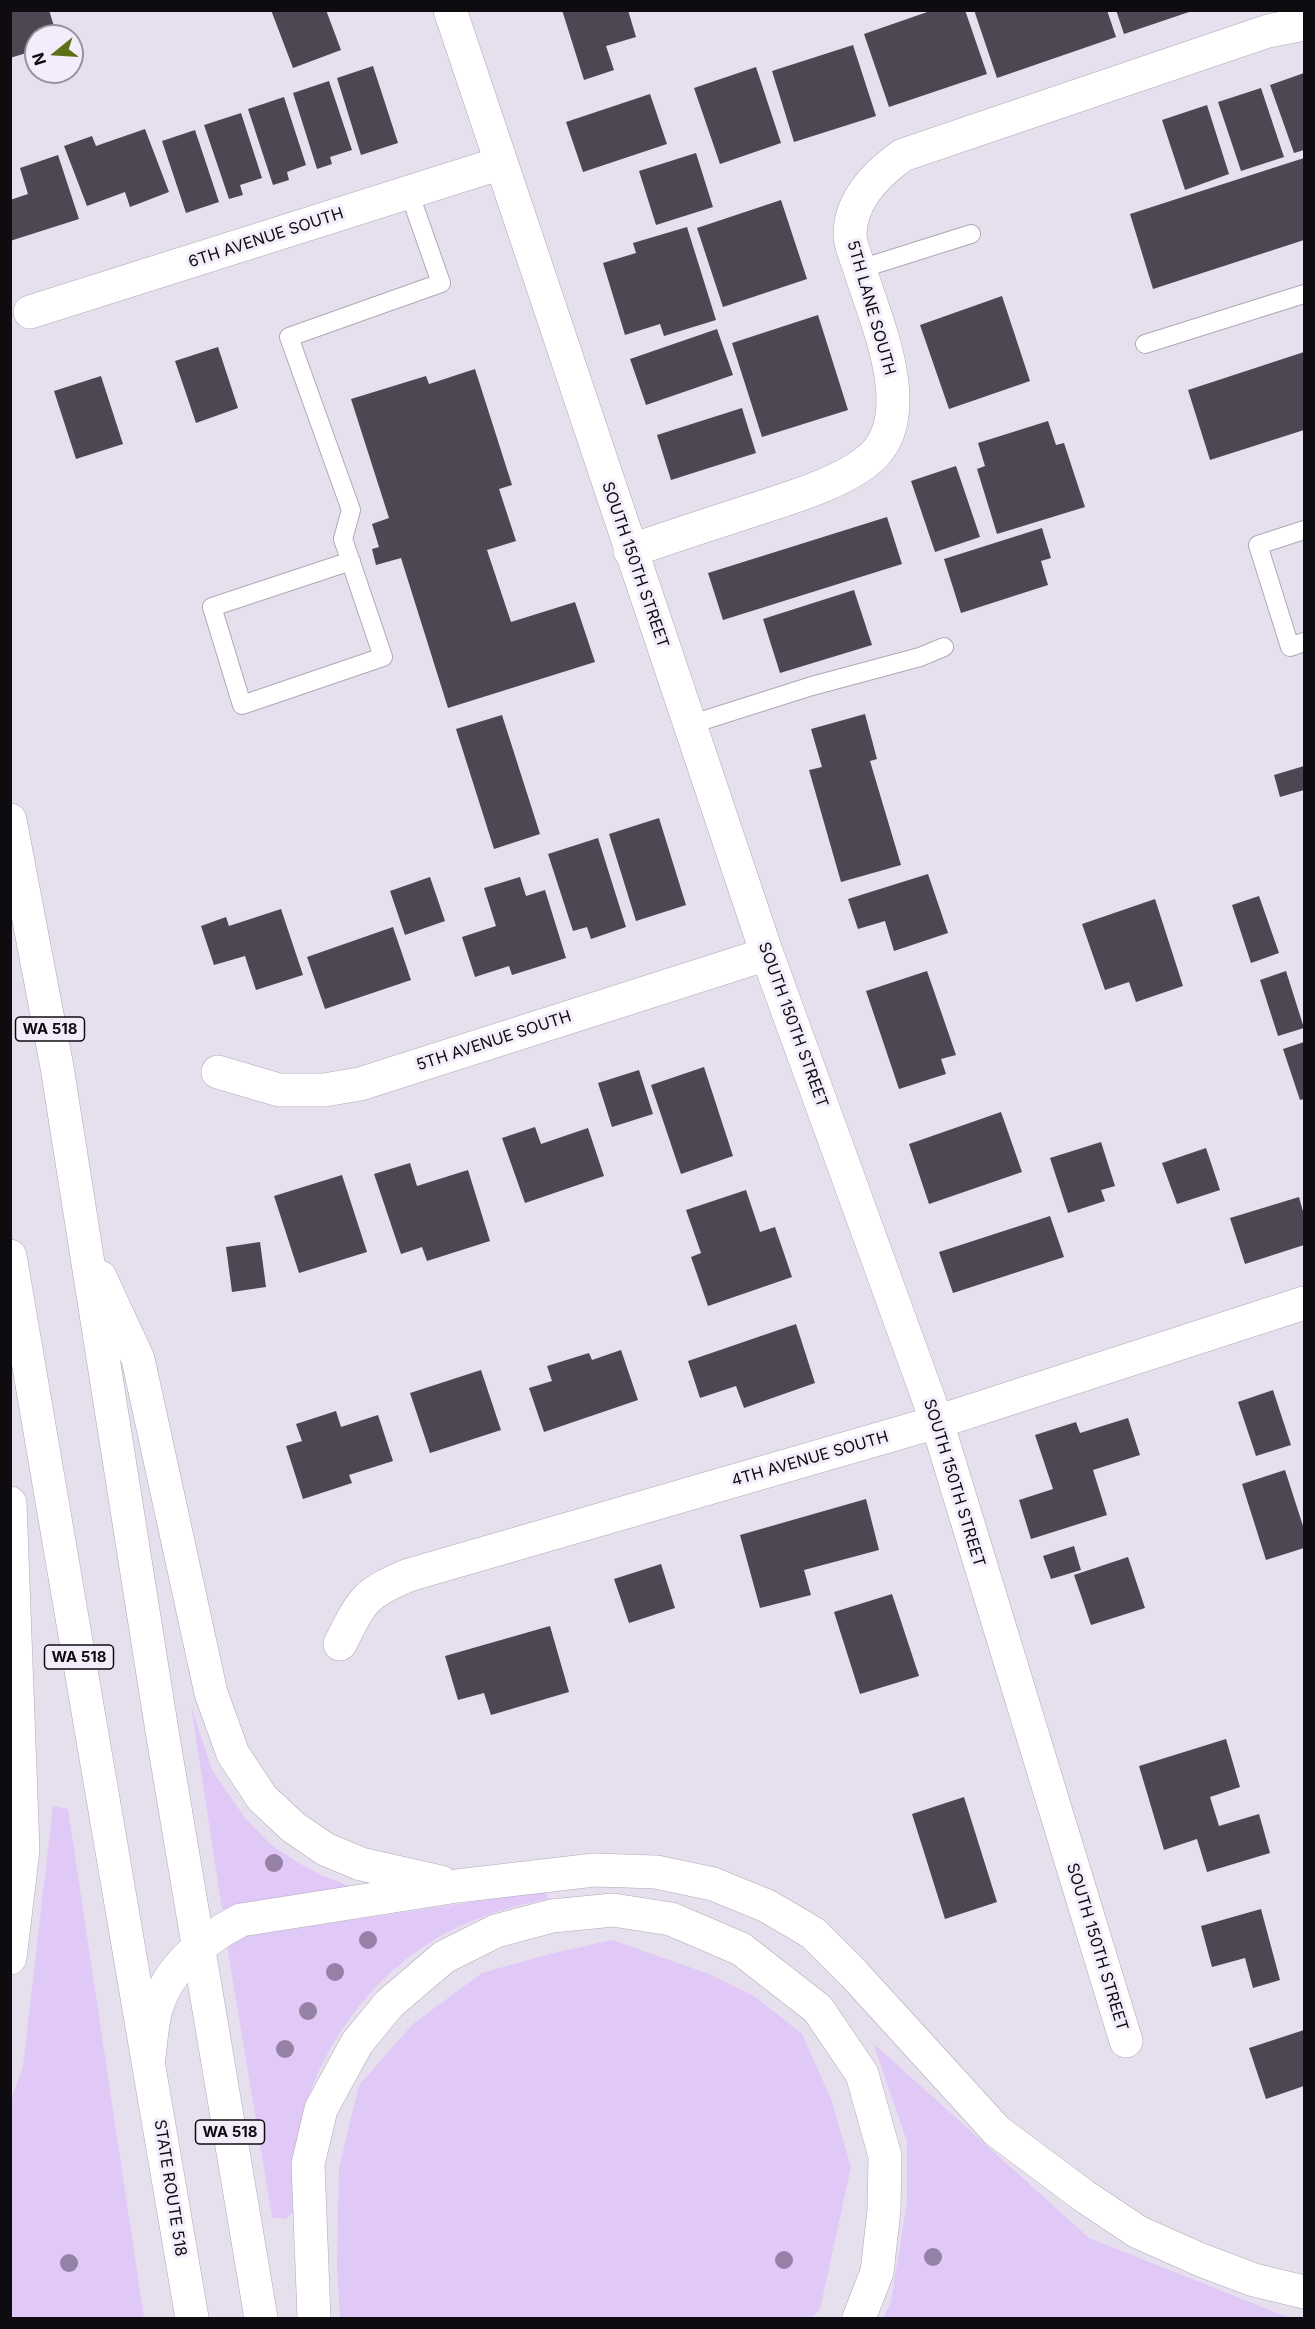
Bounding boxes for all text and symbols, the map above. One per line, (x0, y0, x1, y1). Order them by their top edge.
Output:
north arrow (24, 24, 84, 84)
text: N (27, 50, 50, 68)
street label: 6TH AVENUE SOUTH (186, 204, 346, 272)
street label: 5TH LANE SOUTH (843, 238, 899, 378)
street label: SOUTH 150TH STREET (597, 479, 673, 651)
street label: SOUTH 150TH STREET (754, 940, 832, 1110)
street label: 5TH AVENUE SOUTH (414, 1007, 574, 1075)
road number: WA 518 (16, 1017, 84, 1041)
street label: SOUTH 150TH STREET (919, 1397, 989, 1569)
street label: 4TH AVENUE SOUTH (729, 1427, 891, 1491)
road number: WA 518 (44, 1645, 113, 1669)
street label: SOUTH 150TH STREET (1062, 1861, 1132, 2033)
street label: STATE ROUTE 518 (150, 2118, 190, 2258)
road number: WA 518 (196, 2120, 264, 2144)

